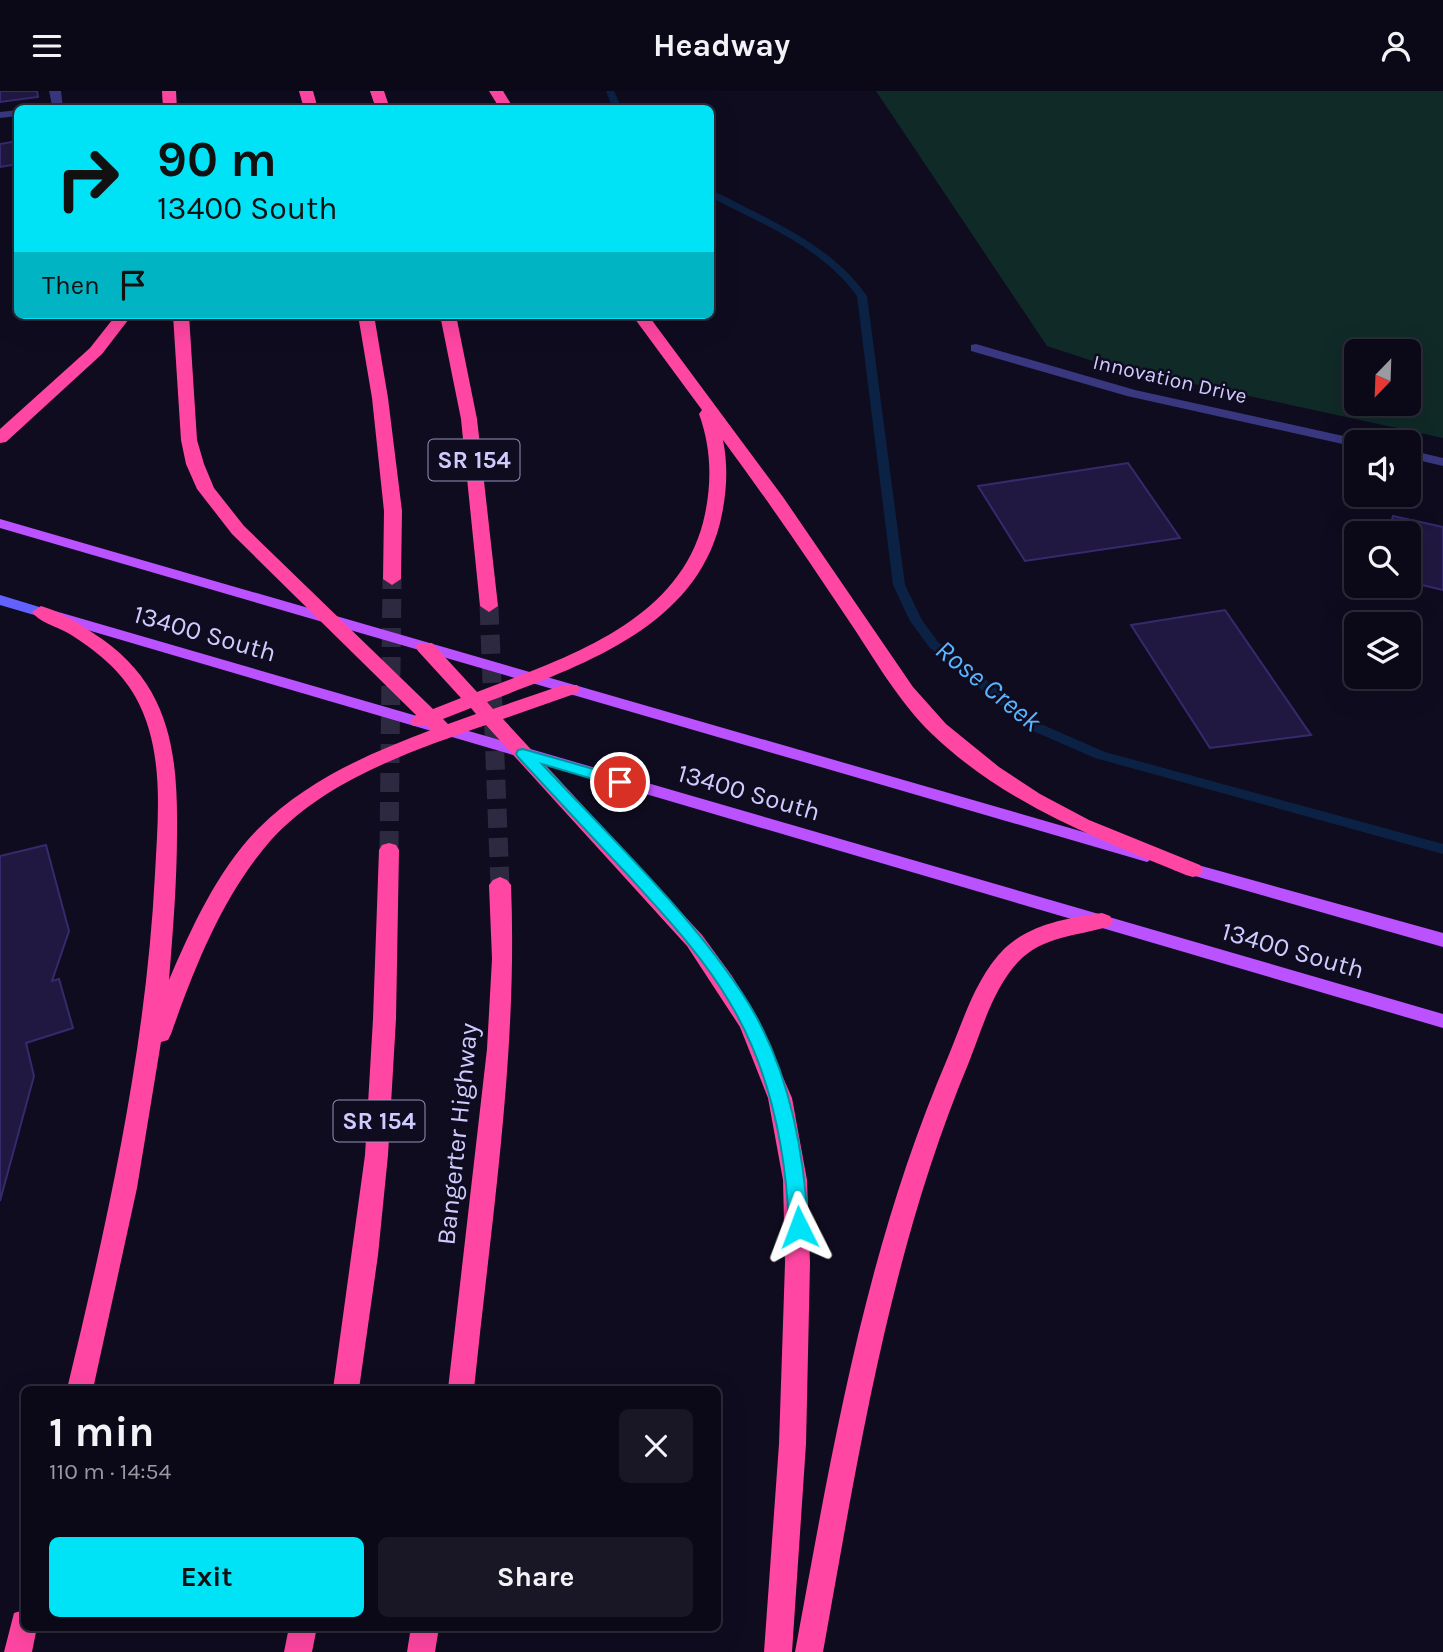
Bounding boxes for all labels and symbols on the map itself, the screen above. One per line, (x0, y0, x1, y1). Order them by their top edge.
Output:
north arrow (1344, 339, 1421, 417)
street label: Innovation Drive (1091, 350, 1249, 408)
road number: SR 154 (428, 439, 520, 481)
street label: 13400 South (130, 598, 280, 669)
water label: Rose Creek (929, 633, 1049, 739)
pin (590, 752, 650, 812)
street label: 13400 South (674, 757, 824, 828)
street label: 13400 South (1218, 915, 1368, 986)
street label: Bangerter Highway (430, 1022, 485, 1247)
road number: SR 154 (334, 1101, 424, 1141)
position arrow (762, 1190, 836, 1264)

